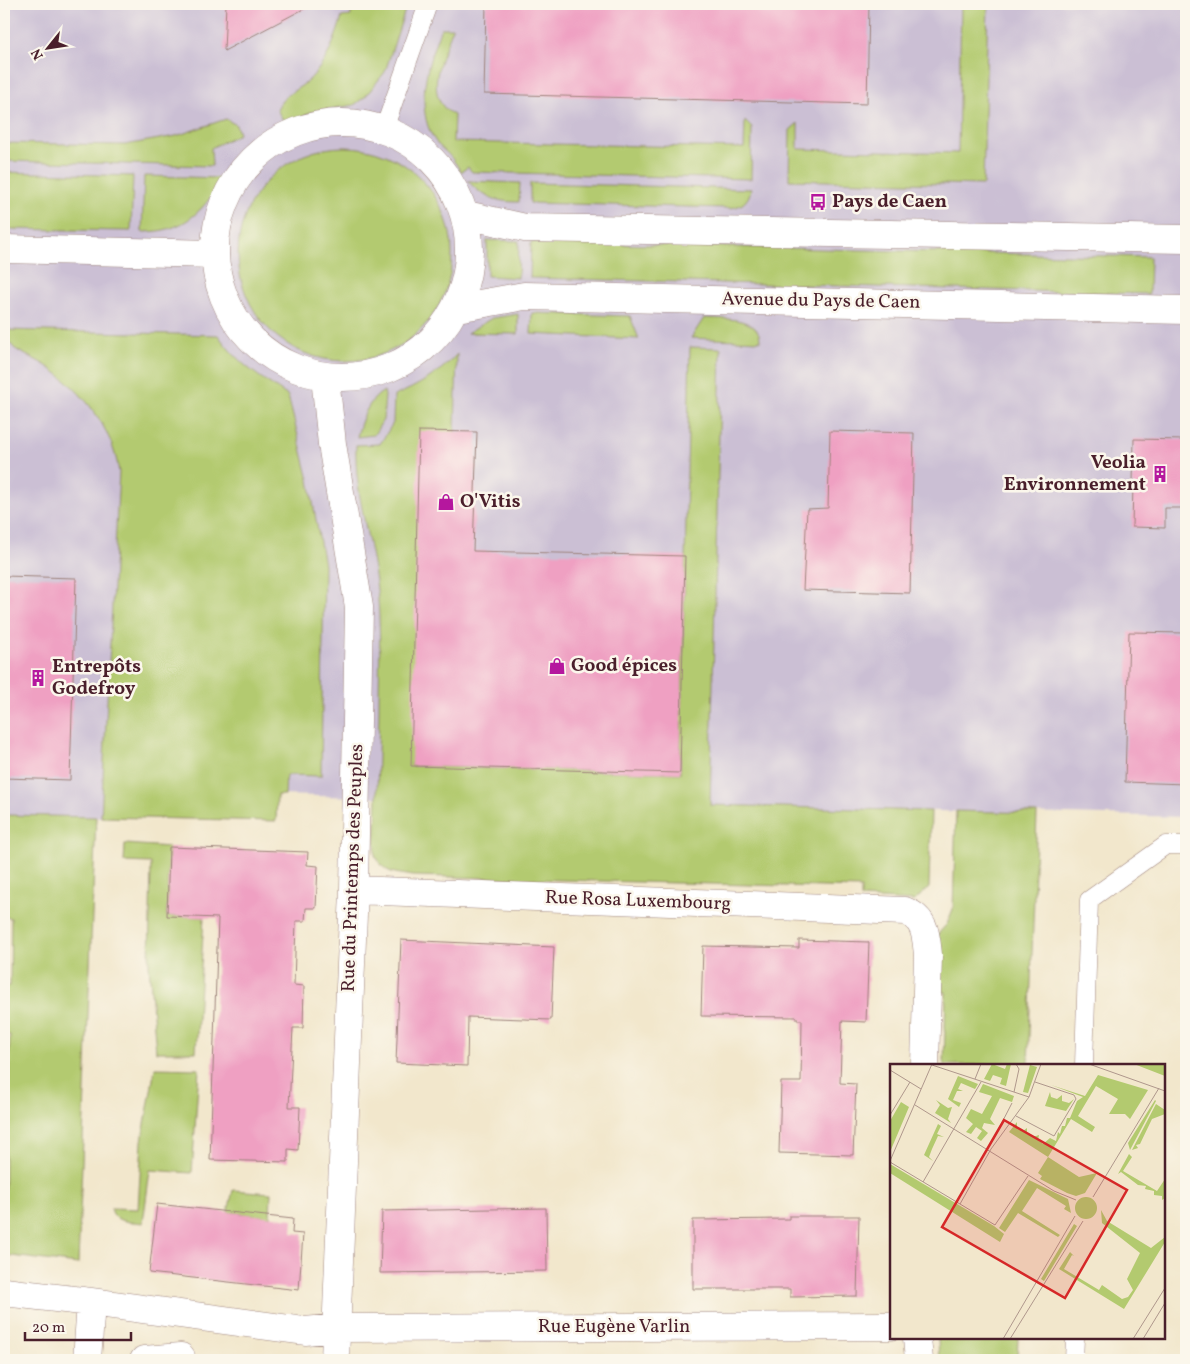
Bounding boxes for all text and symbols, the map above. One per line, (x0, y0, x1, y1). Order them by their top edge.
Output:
north arrow (22, 22, 72, 72)
text: N (27, 45, 49, 63)
place label: Pays de Caen (832, 189, 947, 215)
bus stop icon: Pays de Caen (808, 192, 828, 212)
street label: Avenue du Pays de Caen (721, 286, 921, 316)
place label: Veolia Environnement (1004, 450, 1146, 498)
building icon: Veolia Environnement (1150, 464, 1170, 484)
place label: O'Vitis (460, 489, 521, 515)
shop icon: O'Vitis (436, 492, 456, 512)
place label: Good épices (571, 653, 677, 679)
place label: Entrepôts Godefroy (52, 654, 141, 702)
shop icon: Good épices (547, 656, 567, 676)
building icon: Entrepôts Godefroy (28, 668, 48, 688)
street label: Rue du Printemps des Peuples (336, 743, 370, 993)
street label: Rue Rosa Luxembourg (544, 885, 732, 917)
inset map (890, 1064, 1165, 1339)
scale bar (25, 1309, 131, 1341)
street label: Rue Eugène Varlin (538, 1314, 690, 1340)
text: 20 m (32, 1318, 65, 1339)

